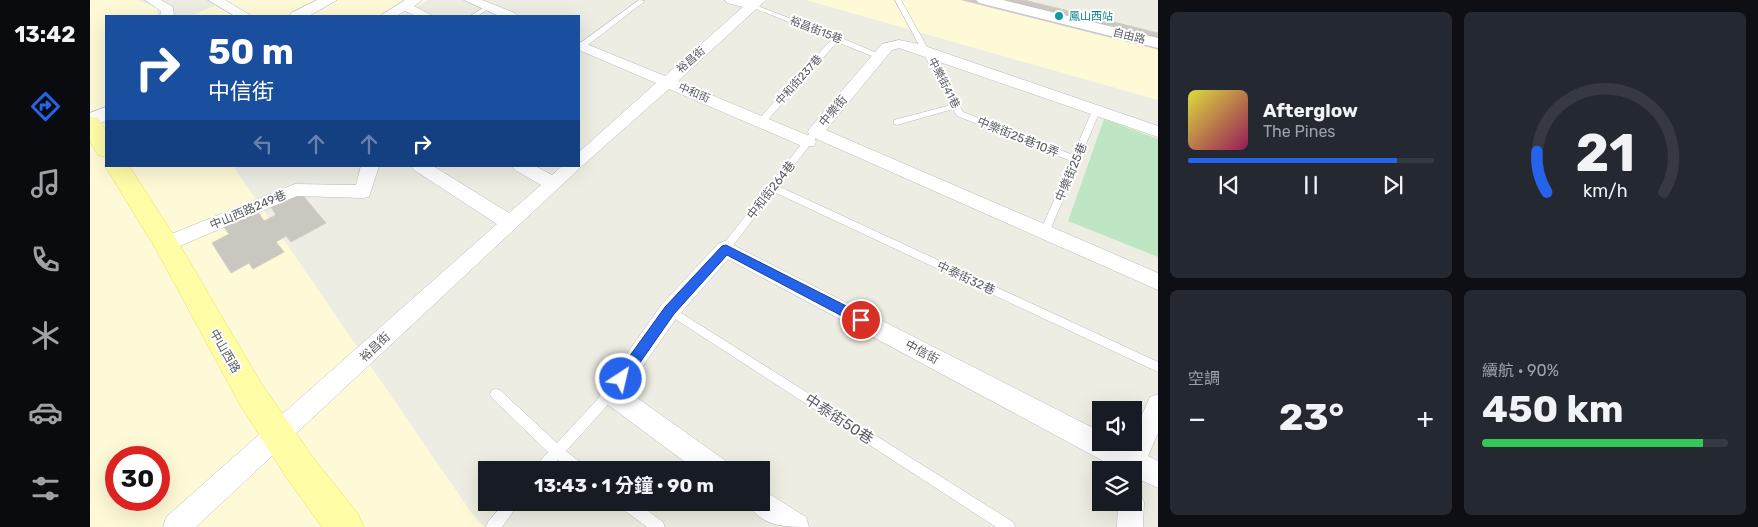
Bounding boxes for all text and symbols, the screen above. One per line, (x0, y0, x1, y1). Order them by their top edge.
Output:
marker: 鳳山西站 (1053, 10, 1065, 22)
place label: 鳳山西站 (1069, 10, 1113, 23)
street label: 裕昌街15巷 (788, 14, 844, 46)
text: 13:42 (14, 21, 76, 48)
street label: 自由路 (1111, 26, 1147, 46)
text: 50 m (208, 31, 294, 73)
icon: right (125, 35, 190, 100)
street label: 裕昌街 (674, 44, 708, 76)
street label: 中和街237巷 (773, 52, 825, 108)
street label: 中樂街41巷 (926, 55, 962, 111)
text: 中信街 (208, 78, 274, 105)
street label: 中和街 (676, 81, 712, 105)
icon: directions (28, 89, 63, 124)
street label: 中樂街 (816, 93, 850, 129)
text: Afterglow (1263, 99, 1358, 122)
street label: 中樂街25巷10弄 (975, 114, 1061, 160)
text: The Pines (1263, 122, 1336, 141)
text: 21 (1575, 122, 1635, 184)
icon: left (249, 130, 277, 158)
icon: ahead (302, 130, 330, 158)
icon: ahead (355, 130, 383, 158)
icon: right (408, 130, 436, 158)
street label: 中樂街25巷 (1052, 141, 1090, 203)
street label: 中和街264巷 (744, 158, 798, 222)
icon: music (28, 166, 63, 201)
icon: previous (1215, 171, 1243, 199)
icon: pause (1297, 171, 1325, 199)
icon: next (1379, 171, 1407, 199)
text: km/h (1583, 180, 1627, 201)
street label: 中山西路249巷 (208, 188, 288, 232)
icon: phone (28, 242, 63, 277)
street label: 中泰街32巷 (935, 258, 997, 298)
pin (840, 299, 882, 341)
icon: arrive (847, 306, 875, 334)
icon: climate (28, 318, 63, 353)
street label: 中山西路 (207, 327, 243, 375)
street label: 裕昌街 (357, 330, 393, 364)
street label: 中信街 (903, 337, 941, 367)
position arrow (594, 352, 646, 404)
text: 續航 · 90% (1482, 361, 1559, 380)
text: 空調 (1188, 369, 1220, 388)
text: 450 km (1482, 386, 1623, 432)
street label: 中泰街50巷 (801, 390, 877, 448)
text: 23° (1279, 394, 1344, 440)
icon: car (28, 395, 63, 430)
map controls (1092, 401, 1142, 511)
button: sound (1092, 401, 1142, 451)
text: − (1188, 402, 1206, 435)
text: + (1417, 402, 1434, 435)
speed limit sign: 30 (105, 446, 170, 511)
button: layers (1092, 461, 1142, 511)
icon: filters (28, 471, 63, 506)
text: 13:43 · 1 分鐘 · 90 m (534, 474, 714, 497)

